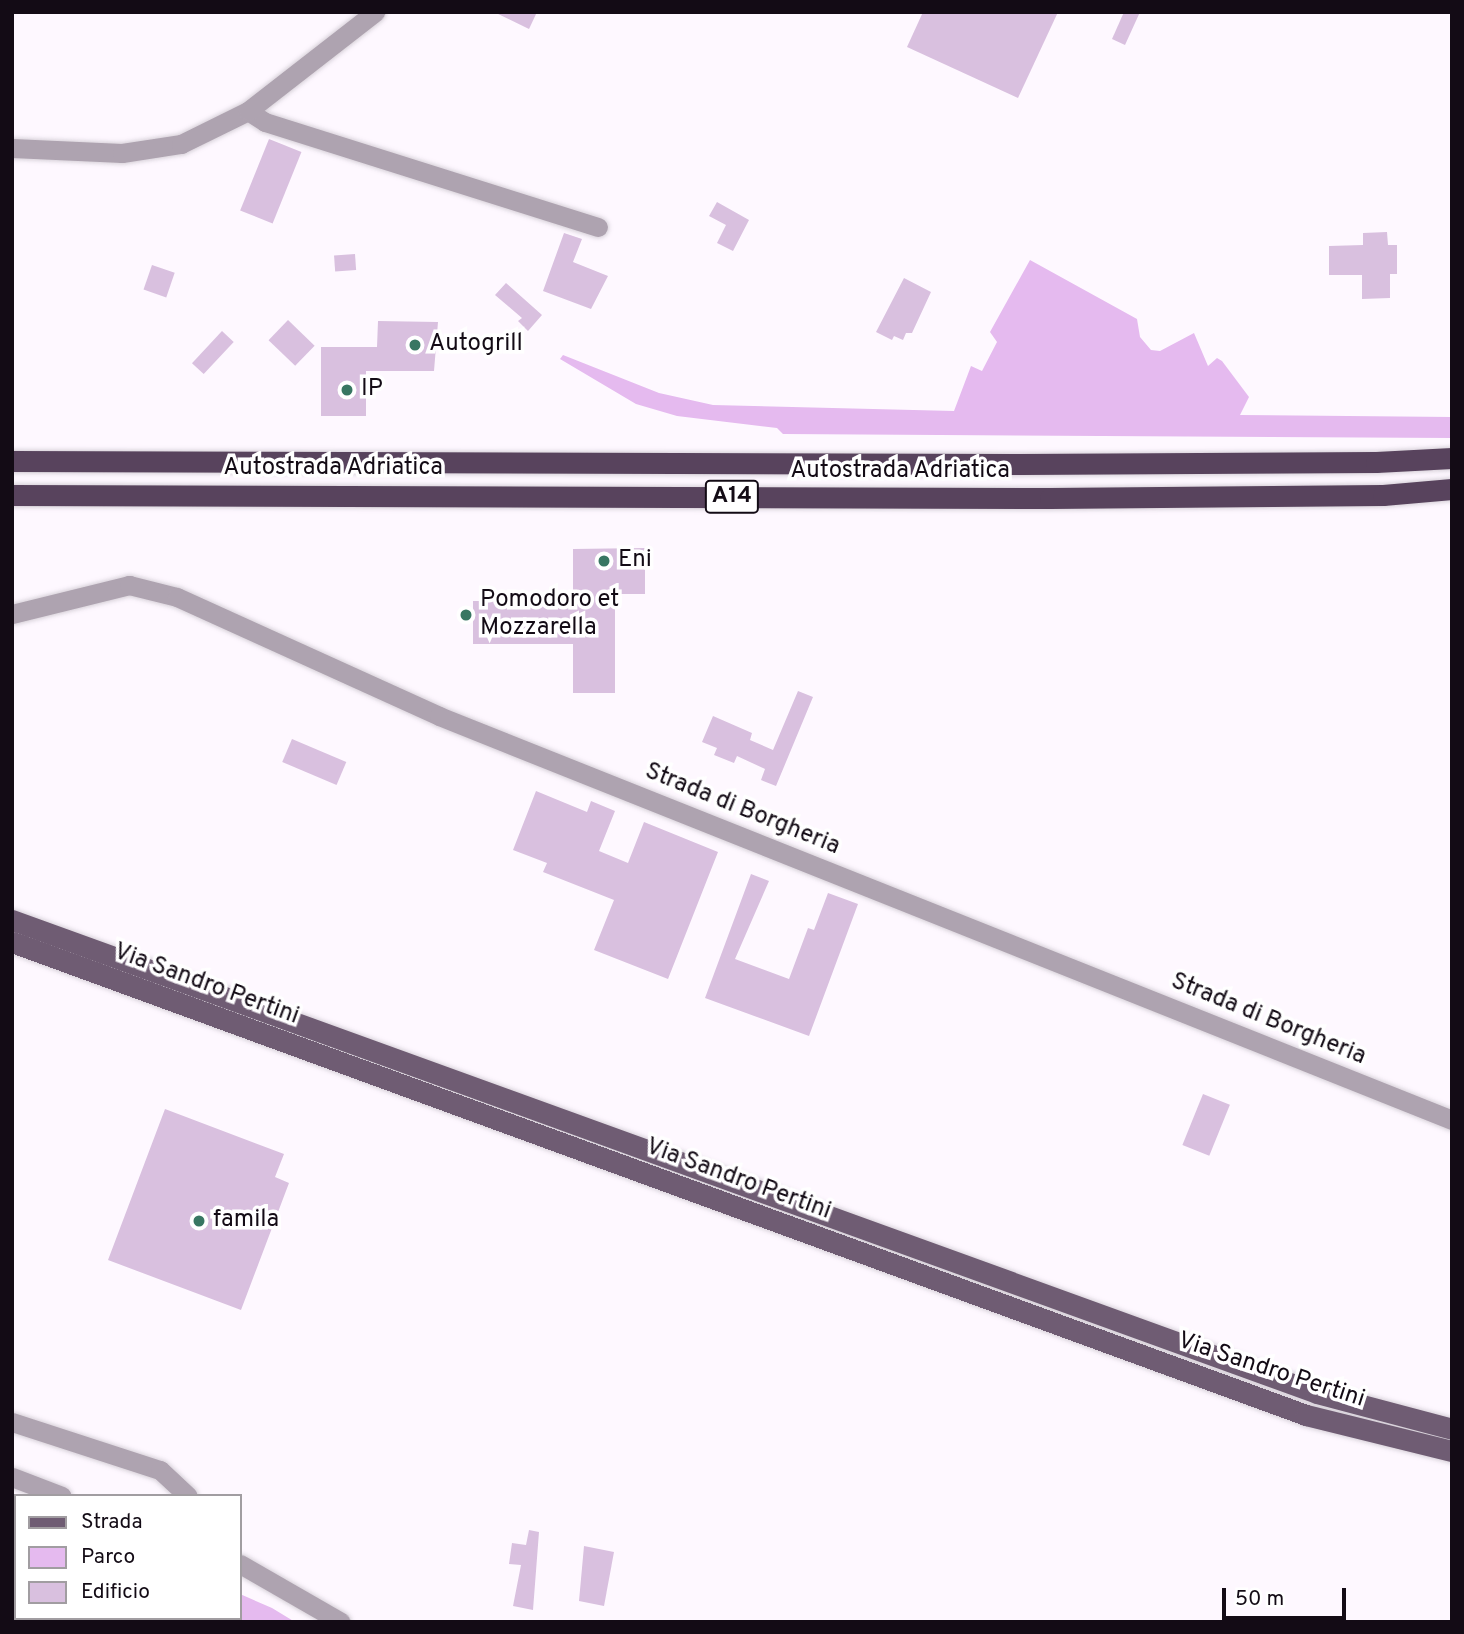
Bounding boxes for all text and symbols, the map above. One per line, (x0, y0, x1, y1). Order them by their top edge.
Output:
place label: Autogrill (429, 331, 523, 359)
marker: Autogrill (407, 337, 423, 353)
place label: IP (361, 376, 383, 404)
marker: IP (339, 382, 355, 398)
street label: Autostrada Adriatica (223, 455, 443, 483)
street label: Autostrada Adriatica (790, 458, 1010, 486)
road number: A14 (704, 477, 760, 516)
place label: Eni (618, 547, 652, 575)
marker: Eni (596, 553, 612, 569)
place label: Pomodoro et Mozzarella (480, 587, 619, 643)
marker: Pomodoro et Mozzarella (458, 607, 474, 623)
street label: Strada di Borgheria (640, 758, 844, 862)
street label: Via Sandro Pertini (110, 938, 302, 1032)
street label: Strada di Borgheria (1166, 968, 1370, 1072)
street label: Via Sandro Pertini (642, 1133, 834, 1227)
place label: famila (213, 1207, 279, 1235)
marker: famila (191, 1213, 207, 1229)
street label: Via Sandro Pertini (1174, 1327, 1368, 1415)
legend (14, 1494, 242, 1620)
text: Strada (81, 1509, 142, 1536)
text: Parco (81, 1544, 135, 1571)
scale bar (1226, 1574, 1350, 1618)
text: Edificio (81, 1579, 150, 1606)
text: 50 m (1235, 1586, 1284, 1613)

